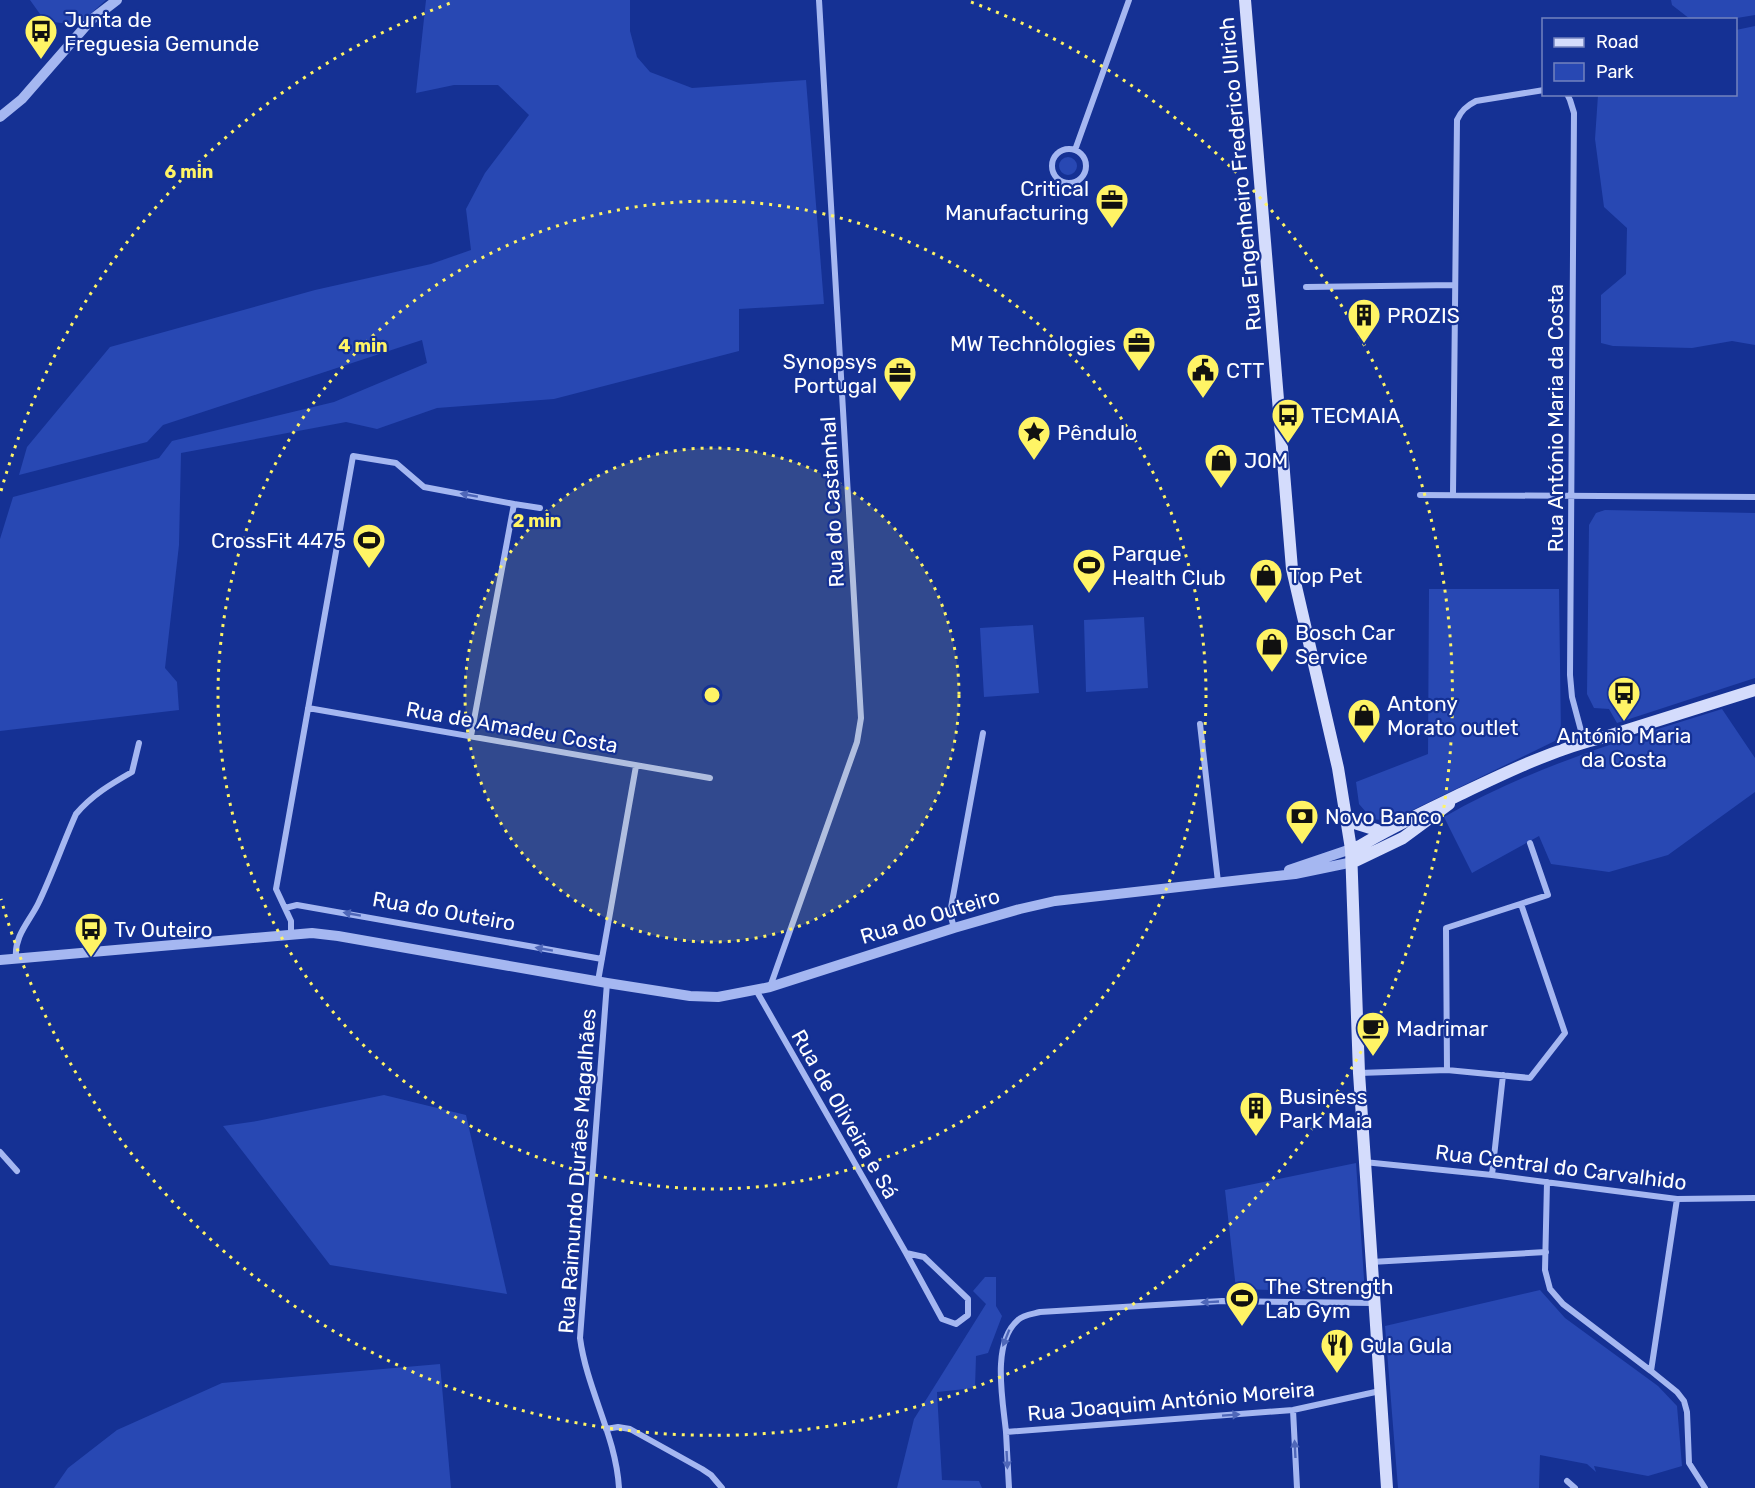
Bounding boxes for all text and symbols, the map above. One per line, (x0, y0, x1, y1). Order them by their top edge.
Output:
place label: Junta de Freguesia Gemunde (64, 7, 259, 56)
bus stop icon: Junta de Freguesia Gemunde (23, 13, 59, 60)
street label: Rua Engenheiro Frederico Ulrich (1214, 16, 1266, 332)
legend (1542, 18, 1737, 96)
text: Road (1596, 31, 1639, 53)
text: Park (1596, 61, 1634, 83)
text: 6 min (165, 161, 213, 183)
place label: Critical Manufacturing (945, 176, 1089, 225)
office icon: Critical Manufacturing (1094, 182, 1130, 229)
street label: Rua António Maria da Costa (1543, 284, 1568, 552)
building icon: PROZIS (1346, 297, 1382, 344)
place label: PROZIS (1387, 303, 1460, 328)
office icon: MW Technologies (1121, 325, 1157, 372)
place label: MW Technologies (950, 331, 1116, 356)
text: 4 min (338, 335, 388, 357)
place label: Synopsys Portugal (783, 349, 877, 398)
public building icon: CTT (1185, 352, 1221, 399)
office icon: Synopsys Portugal (882, 355, 918, 402)
place label: CTT (1226, 358, 1264, 383)
bus stop icon: TECMAIA (1270, 397, 1306, 444)
place label: TECMAIA (1311, 403, 1400, 428)
place icon: Pêndulo (1016, 414, 1052, 461)
street label: Rua do Castanhal (815, 416, 849, 588)
place label: Pêndulo (1057, 420, 1137, 445)
shop icon: JOM (1203, 442, 1239, 489)
place label: JOM (1244, 448, 1288, 473)
one-way arrow (459, 490, 478, 499)
text: 2 min (513, 510, 561, 532)
sports icon: CrossFit 4475 (351, 522, 387, 569)
place label: CrossFit 4475 (211, 528, 346, 553)
place label: Parque Health Club (1112, 541, 1226, 590)
sports icon: Parque Health Club (1071, 547, 1107, 594)
shop icon: Top Pet (1248, 557, 1284, 604)
place label: Top Pet (1289, 563, 1362, 588)
place label: Bosch Car Service (1295, 620, 1395, 669)
shop icon: Bosch Car Service (1254, 626, 1290, 673)
bus stop icon: António Maria da Costa (1606, 675, 1642, 722)
centre of rings (702, 685, 722, 705)
place label: Antony Morato outlet (1387, 691, 1518, 740)
street label: Rua de Amadeu Costa (404, 696, 620, 758)
shop icon: Antony Morato outlet (1346, 697, 1382, 744)
place label: António Maria da Costa (1557, 723, 1691, 772)
bank icon: Novo Banco (1284, 798, 1320, 845)
place label: Novo Banco (1325, 804, 1442, 829)
street label: Rua do Outeiro (857, 883, 1003, 949)
street label: Rua do Outeiro (371, 886, 517, 936)
one-way arrow (342, 910, 361, 919)
bus stop icon: Tv Outeiro (73, 911, 109, 958)
place label: Tv Outeiro (114, 917, 212, 942)
one-way arrow (534, 944, 553, 953)
street label: Rua Raimundo Durães Magalhães (553, 1008, 601, 1334)
cafe icon: Madrimar (1355, 1010, 1391, 1057)
place label: Madrimar (1396, 1016, 1488, 1041)
street label: Rua de Oliveira e Sá (786, 1025, 904, 1203)
place label: Business Park Maia (1279, 1084, 1373, 1133)
building icon: Business Park Maia (1238, 1090, 1274, 1137)
street label: Rua Central do Carvalhido (1434, 1139, 1688, 1195)
place label: The Strength Lab Gym (1265, 1274, 1394, 1323)
sports icon: The Strength Lab Gym (1224, 1280, 1260, 1327)
one-way arrow (1200, 1298, 1219, 1307)
restaurant icon: Gula Gula (1319, 1327, 1355, 1374)
one-way arrow (1001, 1329, 1010, 1347)
place label: Gula Gula (1360, 1333, 1452, 1358)
street label: Rua Joaquim António Moreira (1026, 1376, 1316, 1426)
one-way arrow (1221, 1410, 1240, 1419)
one-way arrow (1290, 1439, 1299, 1458)
one-way arrow (1003, 1451, 1012, 1470)

